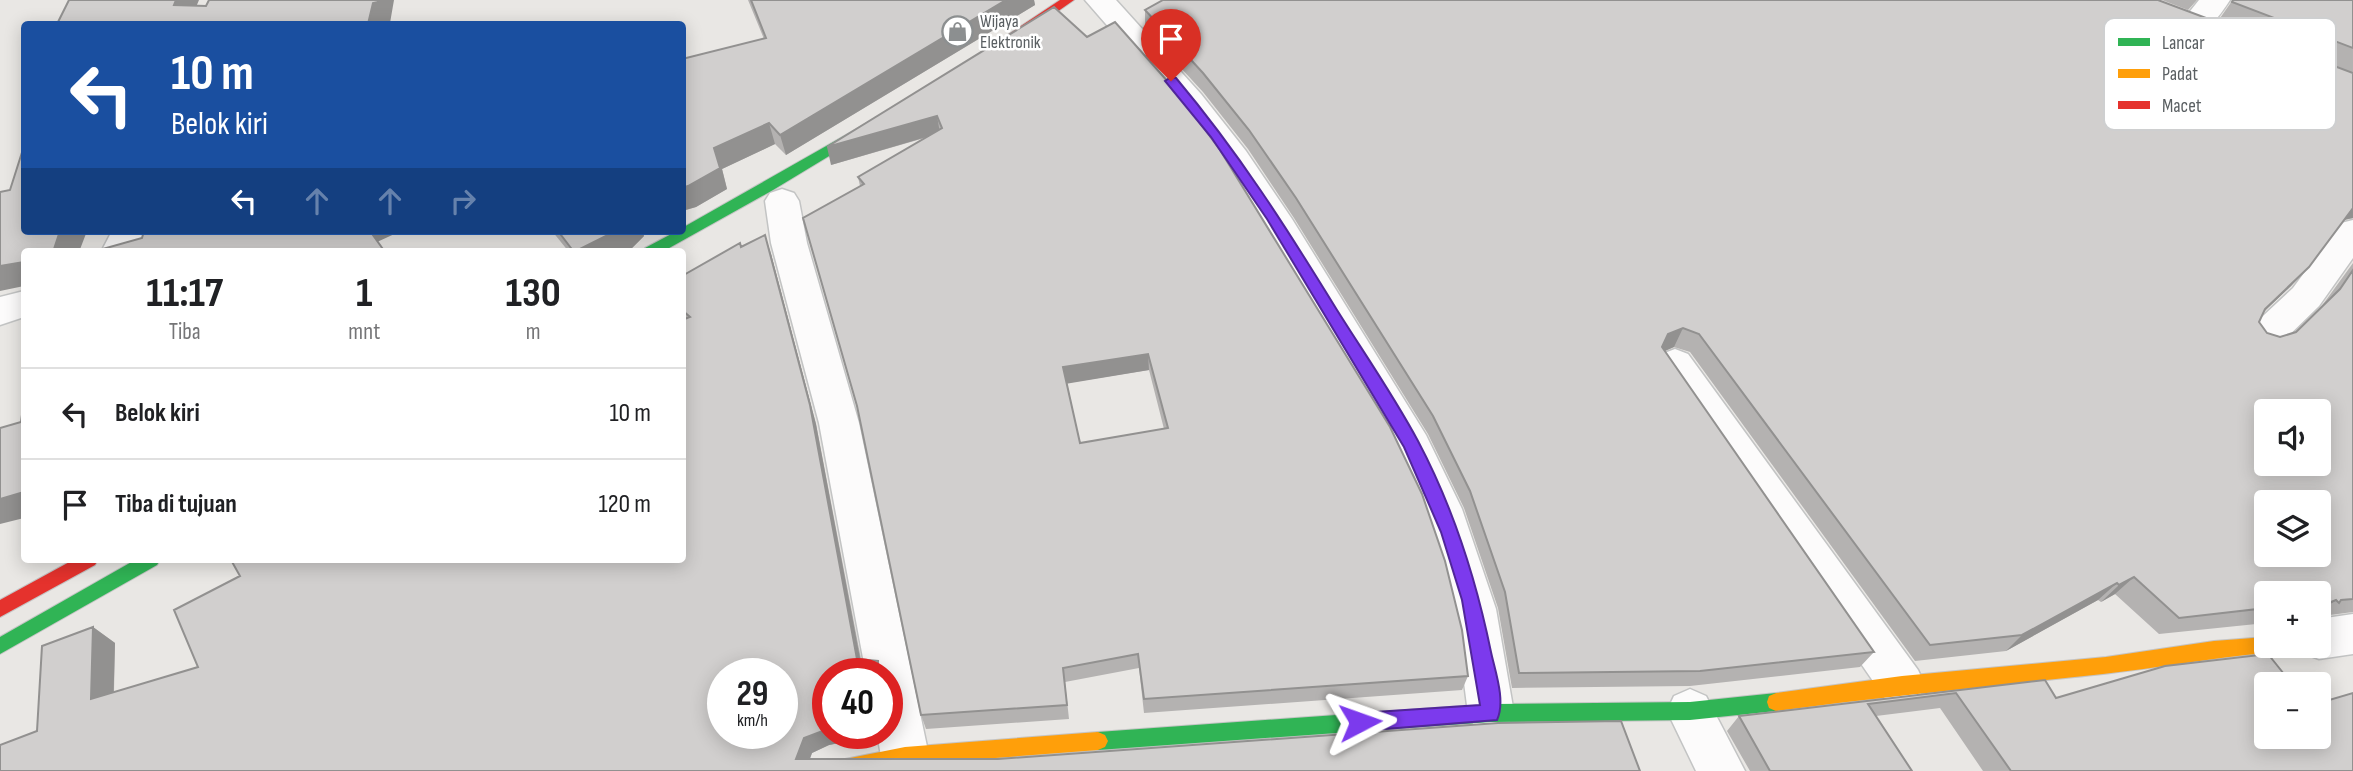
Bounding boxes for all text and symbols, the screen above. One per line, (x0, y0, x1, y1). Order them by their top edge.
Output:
pin (1141, 9, 1201, 81)
place label: Wijaya Elektronik (980, 11, 1041, 53)
shop icon: Wijaya Elektronik (940, 14, 974, 48)
legend (2104, 18, 2336, 130)
icon: arrive (1152, 20, 1190, 58)
text: Lancar (2162, 32, 2205, 55)
text: 10 m (171, 45, 254, 104)
icon: left (56, 49, 147, 140)
text: Padat (2162, 63, 2198, 86)
text: Macet (2162, 95, 2202, 118)
text: Belok kiri (171, 105, 268, 144)
icon: left (225, 182, 263, 220)
icon: ahead (298, 182, 336, 220)
icon: ahead (371, 182, 409, 220)
icon: right (444, 182, 482, 220)
text: 11:17 (146, 268, 223, 319)
text: 1 (356, 268, 372, 319)
text: 130 (505, 268, 561, 319)
text: Tiba (169, 318, 201, 346)
text: mnt (348, 318, 380, 346)
text: m (526, 318, 540, 346)
icon: left (56, 395, 94, 433)
text: Belok kiri (115, 398, 200, 429)
text: 10 m (609, 398, 651, 429)
map controls (2254, 399, 2331, 749)
button: sound (2254, 399, 2331, 476)
icon: arrive (56, 486, 94, 524)
text: Tiba di tujuan (115, 489, 237, 520)
text: 120 m (598, 489, 651, 520)
button: layers (2254, 490, 2331, 567)
button: + (2254, 581, 2331, 658)
speed limit sign: 40 (812, 658, 903, 749)
button: − (2254, 672, 2331, 749)
text: 29 (737, 673, 768, 716)
position arrow (1323, 685, 1397, 759)
text: km/h (737, 710, 768, 731)

